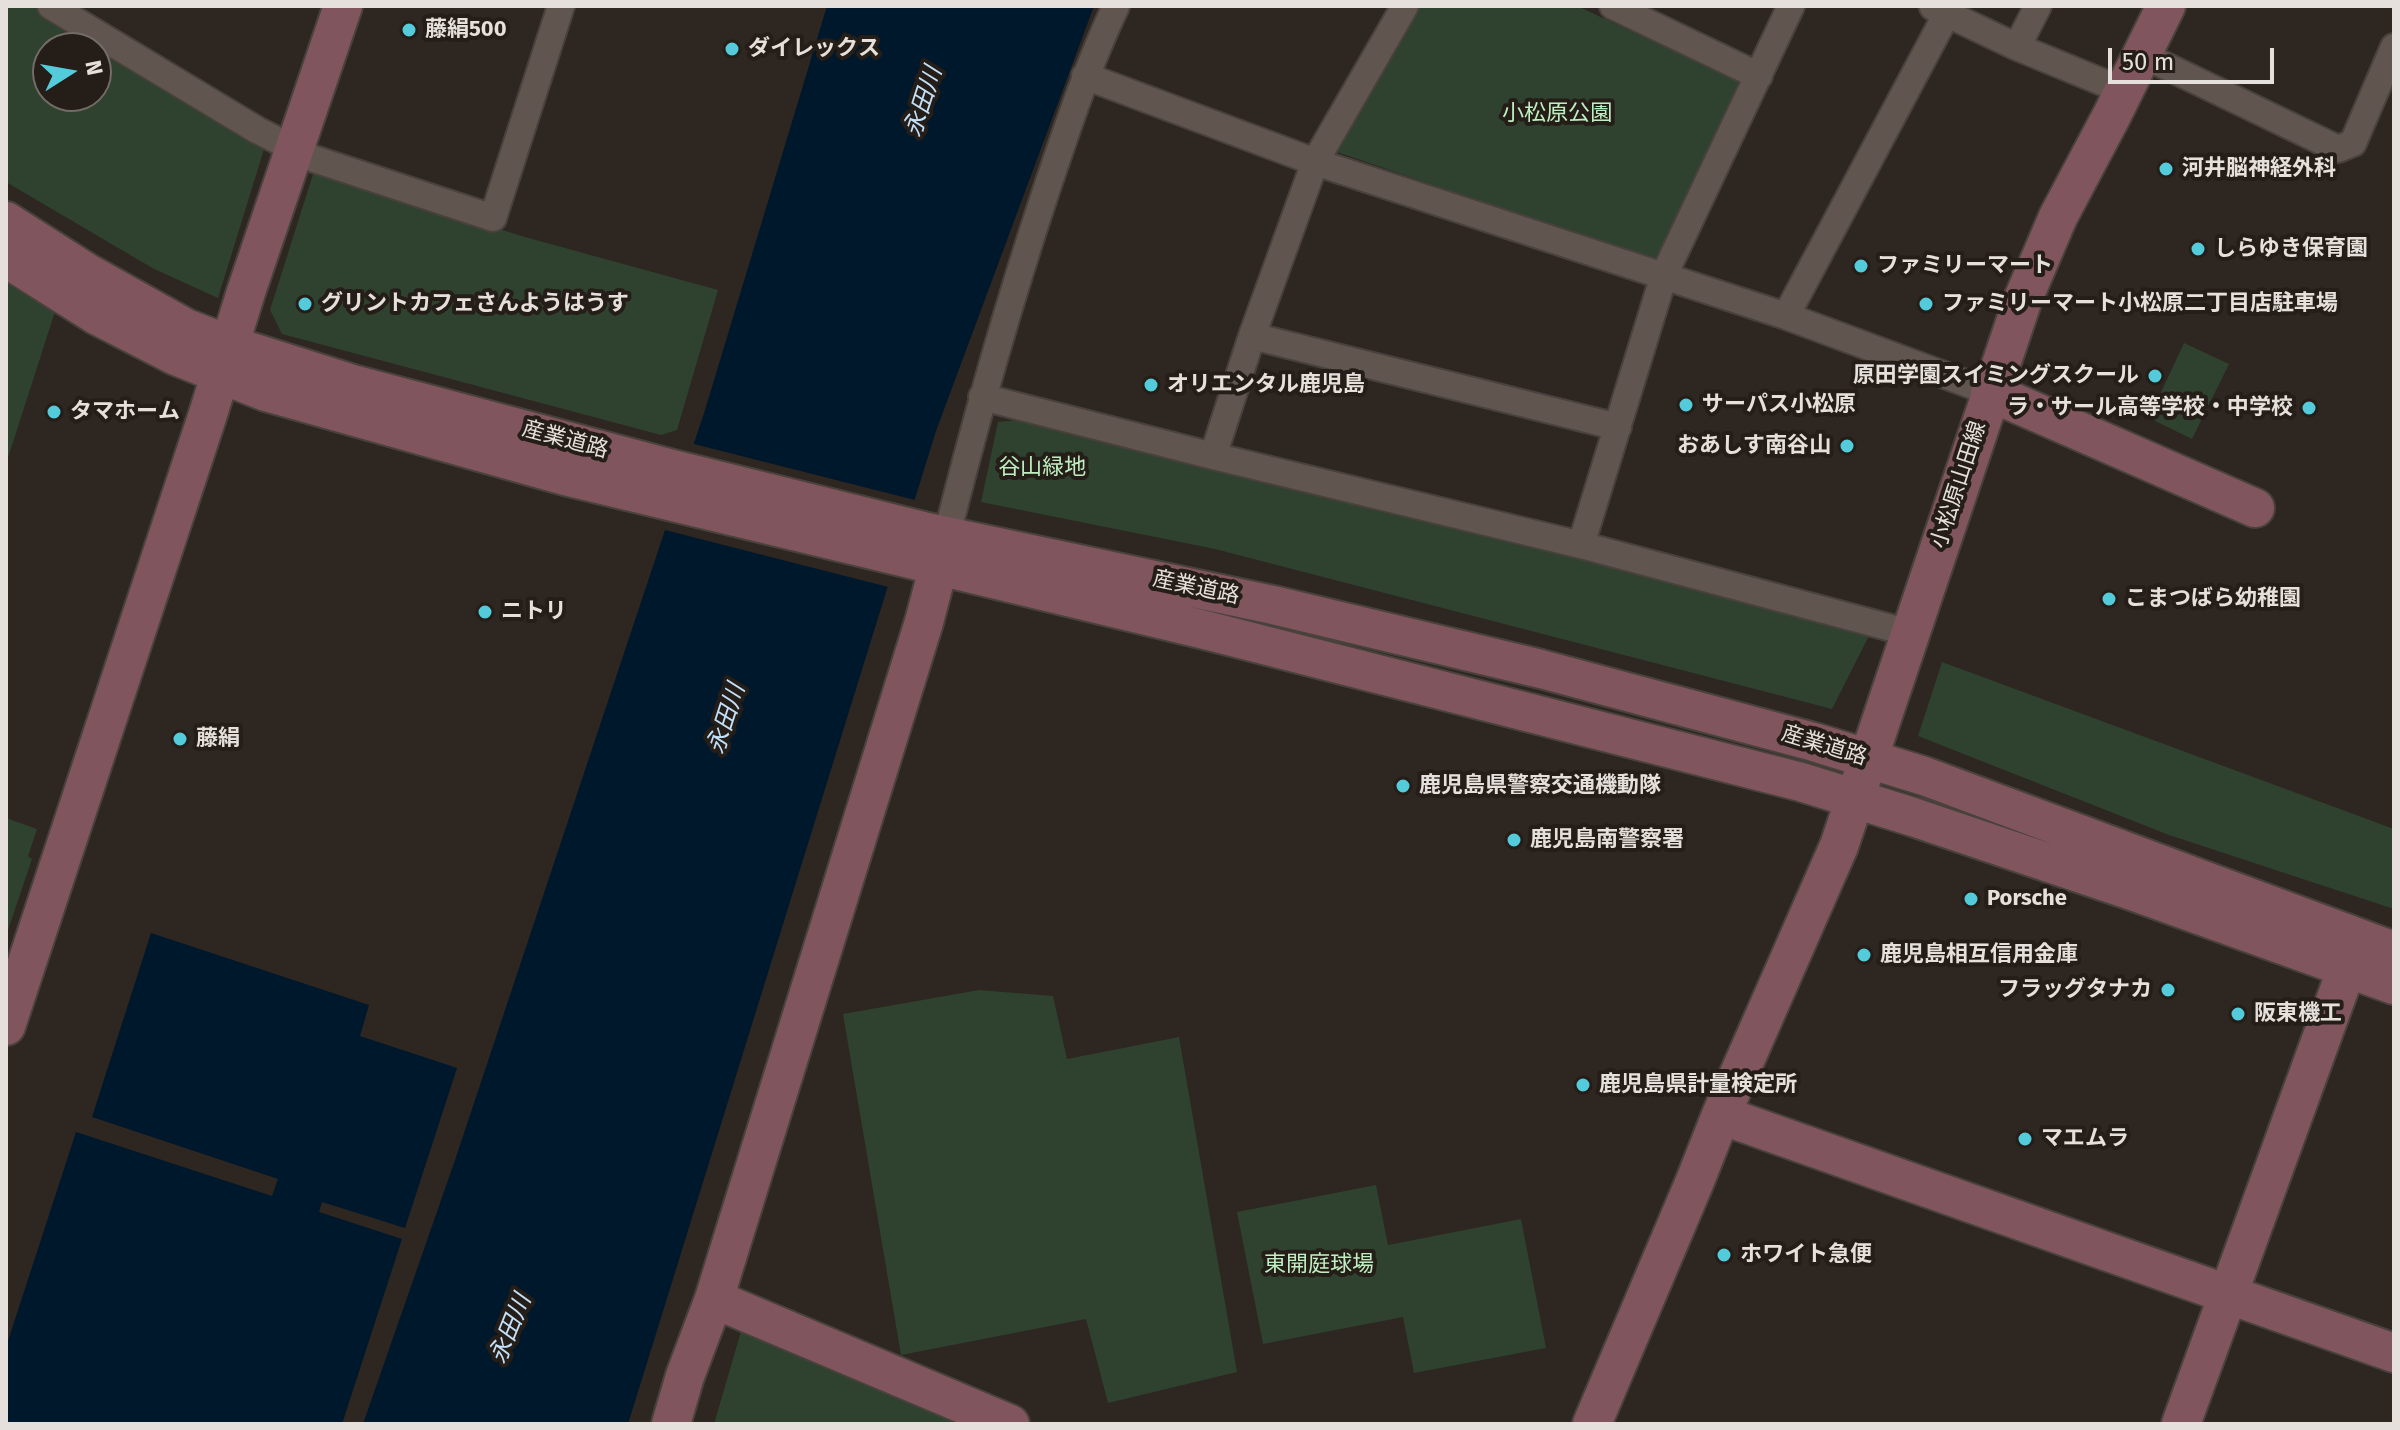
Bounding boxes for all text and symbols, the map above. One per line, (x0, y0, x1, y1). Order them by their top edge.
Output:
place label: 藤絹500 (425, 17, 507, 43)
marker: 藤絹500 (400, 21, 418, 39)
north arrow (32, 32, 112, 112)
scale bar (2112, 32, 2278, 82)
place label: ダイレックス (748, 36, 880, 62)
marker: ダイレックス (723, 40, 741, 58)
text: 50 m (2122, 48, 2174, 76)
text: N (79, 58, 109, 77)
water label: 永田川 (899, 63, 949, 141)
park label: 小松原公園 (1502, 101, 1612, 127)
place label: 河井脳神経外科 (2182, 156, 2336, 182)
marker: 河井脳神経外科 (2157, 160, 2175, 178)
place label: しらゆき保育園 (2214, 236, 2368, 262)
marker: しらゆき保育園 (2189, 240, 2207, 258)
place label: ファミリーマート (1877, 253, 2053, 279)
marker: ファミリーマート (1852, 257, 1870, 275)
place label: グリントカフェさんようはうす (321, 291, 629, 317)
place label: ファミリーマート小松原二丁目店駐車場 (1942, 291, 2338, 317)
marker: グリントカフェさんようはうす (296, 295, 314, 313)
marker: ファミリーマート小松原二丁目店駐車場 (1917, 295, 1935, 313)
place label: 原田学園スイミングスクール (1853, 363, 2139, 389)
marker: 原田学園スイミングスクール (2146, 367, 2164, 385)
place label: オリエンタル鹿児島 (1167, 372, 1365, 398)
marker: オリエンタル鹿児島 (1142, 376, 1160, 394)
place label: サーパス小松原 (1702, 392, 1856, 418)
place label: ラ・サール高等学校・中学校 (2007, 395, 2293, 421)
marker: サーパス小松原 (1677, 396, 1695, 414)
place label: タマホーム (70, 399, 180, 425)
marker: ラ・サール高等学校・中学校 (2300, 399, 2318, 417)
marker: タマホーム (45, 403, 63, 421)
street label: 産業道路 (519, 416, 611, 464)
street label: 小松原山田線 (1926, 418, 1992, 552)
place label: おあしす南谷山 (1677, 433, 1831, 459)
marker: おあしす南谷山 (1838, 437, 1856, 455)
park label: 谷山緑地 (998, 455, 1086, 481)
street label: 産業道路 (1150, 566, 1242, 610)
place label: こまつばら幼稚園 (2125, 586, 2301, 612)
marker: こまつばら幼稚園 (2100, 590, 2118, 608)
place label: ニトリ (501, 599, 567, 625)
marker: ニトリ (476, 603, 494, 621)
water label: 永田川 (702, 680, 752, 758)
street label: 産業道路 (1778, 721, 1870, 771)
place label: 藤絹 (196, 726, 240, 752)
marker: 藤絹 (171, 730, 189, 748)
place label: 鹿児島県警察交通機動隊 (1419, 773, 1661, 799)
marker: 鹿児島県警察交通機動隊 (1394, 777, 1412, 795)
place label: 鹿児島南警察署 (1530, 827, 1684, 853)
marker: 鹿児島南警察署 (1505, 831, 1523, 849)
place label: Porsche (1987, 886, 2067, 912)
marker: Porsche (1962, 890, 1980, 908)
place label: 鹿児島相互信用金庫 (1880, 942, 2078, 968)
marker: 鹿児島相互信用金庫 (1855, 946, 1873, 964)
place label: フラッグタナカ (1998, 977, 2152, 1003)
marker: フラッグタナカ (2159, 981, 2177, 999)
place label: 阪東機工 (2254, 1001, 2342, 1027)
marker: 阪東機工 (2229, 1005, 2247, 1023)
place label: 鹿児島県計量検定所 (1599, 1072, 1797, 1098)
marker: 鹿児島県計量検定所 (1574, 1076, 1592, 1094)
place label: マエムラ (2041, 1126, 2129, 1152)
marker: マエムラ (2016, 1130, 2034, 1148)
place label: ホワイト急便 (1740, 1242, 1872, 1268)
marker: ホワイト急便 (1715, 1246, 1733, 1264)
park label: 東開庭球場 (1264, 1252, 1374, 1278)
water label: 永田川 (484, 1290, 538, 1368)

